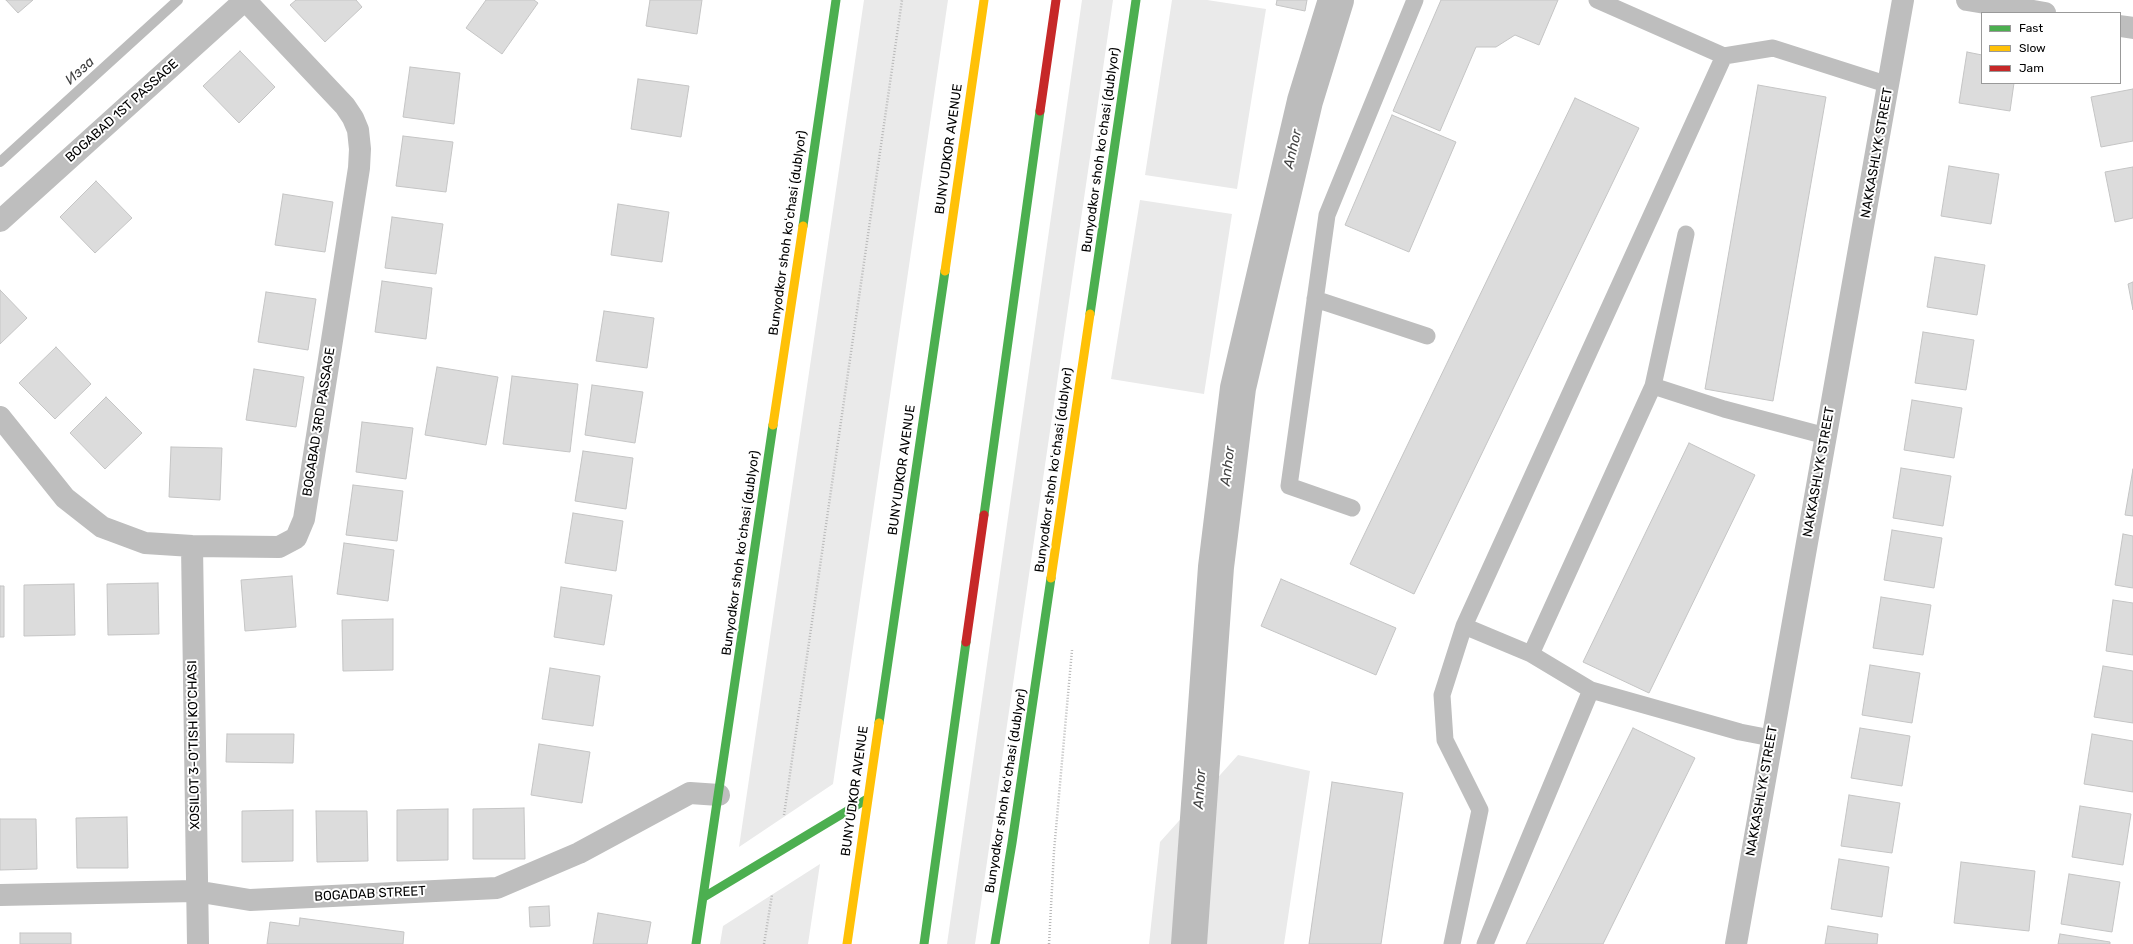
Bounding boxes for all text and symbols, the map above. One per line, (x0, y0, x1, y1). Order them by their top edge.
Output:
legend (1981, 12, 2121, 84)
text: Fast (2019, 21, 2043, 35)
text: Slow (2019, 41, 2046, 55)
street label: Bunyodkor shoh koʻchasi (dublyor) (1079, 46, 1123, 254)
water label: Изза (62, 54, 98, 88)
street label: BOGABAD 1ST PASSAGE (62, 56, 182, 166)
text: Jam (2019, 61, 2044, 75)
street label: BUNYUDKOR AVENUE (932, 83, 966, 215)
street label: NAKKASHLYK STREET (1858, 87, 1896, 219)
water label: Anhor (1280, 128, 1306, 170)
street label: Bunyodkor shoh koʻchasi (dublyor) (766, 129, 810, 337)
street label: BOGABAD 3RD PASSAGE (300, 346, 338, 498)
street label: Bunyodkor shoh koʻchasi (dublyor) (1032, 366, 1076, 574)
street label: BUNYUDKOR AVENUE (885, 404, 919, 536)
street label: NAKKASHLYK STREET (1800, 406, 1838, 538)
water label: Anhor (1217, 445, 1239, 487)
street label: Bunyodkor shoh koʻchasi (dublyor) (719, 449, 763, 657)
street label: XOSILOT 3-O'TISH KO'CHASI (185, 660, 203, 830)
street label: Bunyodkor shoh koʻchasi (dublyor) (982, 688, 1030, 894)
street label: BUNYUDKOR AVENUE (838, 725, 872, 857)
street label: NAKKASHLYK STREET (1743, 725, 1781, 857)
water label: Anhor (1190, 769, 1210, 809)
street label: BOGADAB STREET (314, 883, 426, 905)

